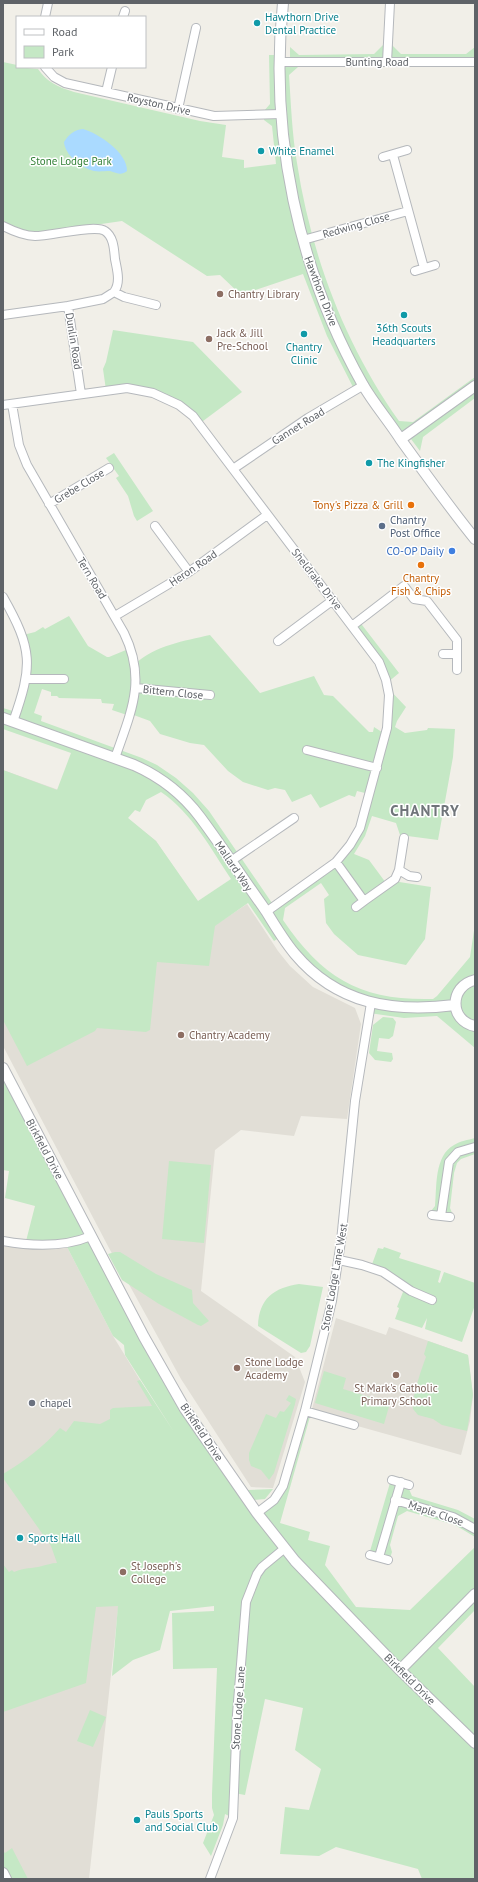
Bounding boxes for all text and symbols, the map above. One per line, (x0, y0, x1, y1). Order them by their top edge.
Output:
place label: Hawthorn Drive Dental Practice (265, 10, 339, 37)
legend (16, 16, 146, 68)
marker: Hawthorn Drive Dental Practice (252, 18, 262, 28)
text: Road (52, 24, 77, 39)
text: Park (52, 44, 74, 59)
street label: Bunting Road (345, 55, 409, 69)
street label: Royston Drive (126, 90, 192, 118)
place label: White Enamel (269, 144, 335, 158)
marker: White Enamel (256, 146, 266, 156)
park label: Stone Lodge Park (30, 154, 112, 168)
street label: Redwing Close (321, 209, 391, 241)
street label: Hawthorn Drive (301, 254, 341, 328)
place label: Chantry Library (228, 287, 300, 301)
marker: Chantry Library (215, 289, 225, 299)
marker: 36th Scouts Headquarters (399, 310, 409, 320)
street label: Dunlin Road (63, 311, 85, 371)
place label: 36th Scouts Headquarters (372, 321, 436, 348)
place label: Jack & Jill Pre-School (216, 326, 269, 353)
marker: Chantry Clinic (299, 329, 309, 339)
marker: Jack & Jill Pre-School (204, 334, 214, 344)
place label: Chantry Clinic (286, 340, 323, 367)
street label: Gannet Road (269, 404, 327, 448)
place label: The Kingfisher (377, 456, 445, 470)
marker: The Kingfisher (364, 458, 374, 468)
street label: Grebe Close (51, 465, 107, 506)
place label: Tony's Pizza & Grill (313, 498, 404, 512)
marker: Tony's Pizza & Grill (406, 500, 416, 510)
place label: Chantry Post Office (390, 513, 441, 540)
marker: Chantry Post Office (377, 521, 387, 531)
place label: CO-OP Daily (386, 544, 445, 558)
street label: Sheldrake Drive (289, 545, 346, 613)
marker: CO-OP Daily (447, 546, 457, 556)
street label: Heron Road (166, 547, 220, 589)
street label: Tern Road (74, 555, 110, 602)
marker: Chantry Fish & Chips (416, 560, 426, 570)
place label: Chantry Fish & Chips (391, 571, 451, 598)
street label: Bittern Close (142, 682, 204, 702)
district label: CHANTRY (390, 801, 460, 820)
street label: Mallard Way (212, 838, 256, 895)
place label: Chantry Academy (189, 1028, 271, 1042)
marker: Chantry Academy (176, 1030, 186, 1040)
street label: Birkfield Drive (23, 1116, 67, 1182)
street label: Stone Lodge Lane West (318, 1222, 350, 1332)
place label: Stone Lodge Academy (245, 1355, 304, 1382)
marker: Stone Lodge Academy (232, 1363, 242, 1373)
marker: St Mark's Catholic Primary School (391, 1370, 401, 1380)
place label: St Mark's Catholic Primary School (354, 1381, 438, 1408)
place label: chapel (40, 1396, 72, 1410)
marker: chapel (27, 1398, 37, 1408)
street label: Birkfield Drive (178, 1400, 227, 1464)
street label: Maple Close (407, 1497, 466, 1529)
place label: Sports Hall (28, 1531, 81, 1545)
marker: Sports Hall (15, 1533, 25, 1543)
place label: St Joseph's College (131, 1559, 182, 1586)
marker: St Joseph's College (118, 1567, 128, 1577)
street label: Birkfield Drive (381, 1650, 439, 1708)
street label: Stone Lodge Lane (228, 1665, 248, 1750)
place label: Pauls Sports and Social Club (145, 1807, 218, 1834)
marker: Pauls Sports and Social Club (132, 1815, 142, 1825)

